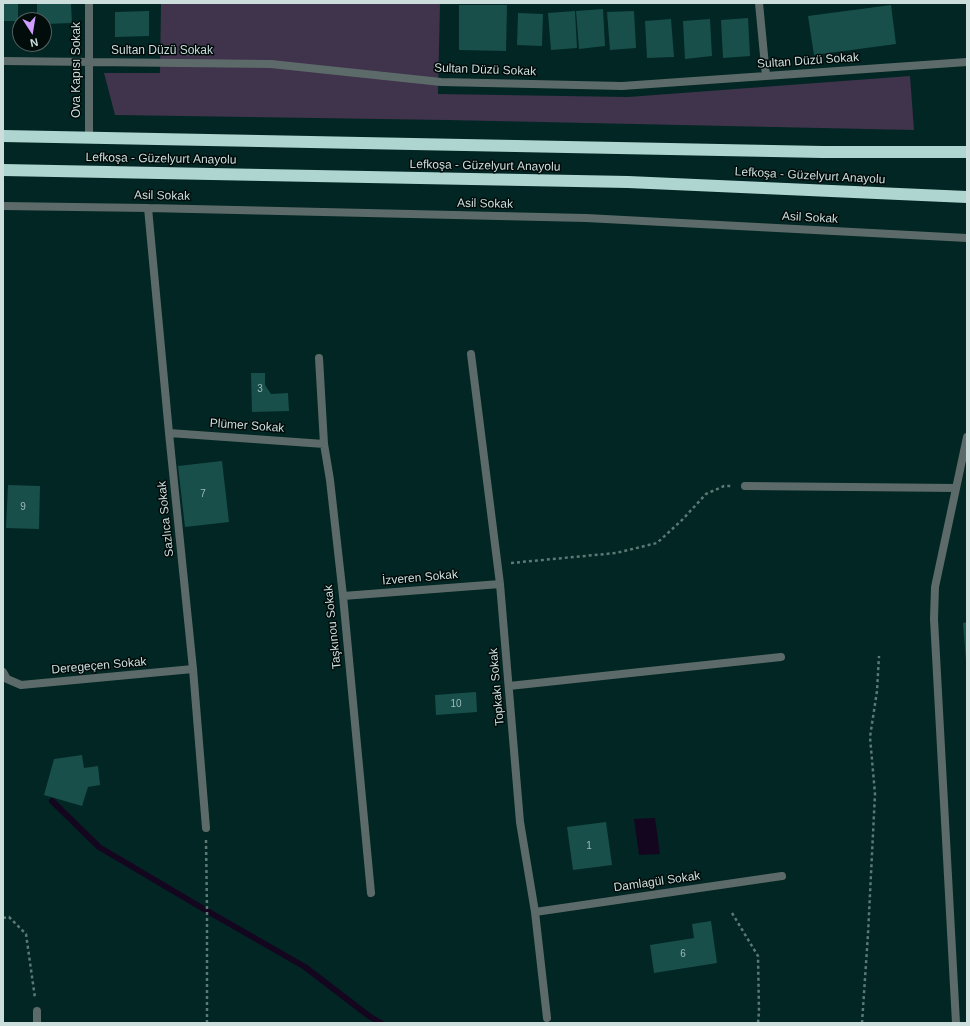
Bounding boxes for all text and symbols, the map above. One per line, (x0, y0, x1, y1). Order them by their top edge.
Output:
north arrow (12, 12, 52, 52)
street label: Ova Kapısı Sokak (70, 22, 84, 118)
text: N (29, 36, 39, 49)
street label: Sultan Düzü Sokak (111, 44, 213, 58)
street label: Sultan Düzü Sokak (757, 50, 859, 72)
street label: Sultan Düzü Sokak (434, 61, 536, 79)
street label: Lefkoşa - Güzelyurt Anayolu (86, 150, 236, 168)
street label: Lefkoşa - Güzelyurt Anayolu (410, 157, 560, 175)
street label: Lefkoşa - Güzelyurt Anayolu (734, 165, 886, 187)
street label: Asil Sokak (134, 188, 190, 204)
street label: Asil Sokak (457, 196, 513, 212)
street label: Asil Sokak (782, 209, 838, 227)
house number: 3 (257, 383, 263, 395)
street label: Plümer Sokak (209, 416, 285, 436)
street label: Sazlıca Sokak (155, 480, 177, 558)
house number: 7 (200, 488, 206, 500)
house number: 9 (20, 501, 26, 513)
street label: İzveren Sokak (381, 568, 459, 588)
street label: Taşkınou Sokak (321, 584, 345, 670)
street label: Topkakı Sokak (486, 648, 508, 726)
street label: Deregeçen Sokak (51, 655, 147, 677)
house number: 10 (450, 698, 462, 710)
house number: 1 (586, 840, 592, 852)
street label: Damlagül Sokak (613, 869, 701, 895)
house number: 6 (680, 948, 686, 960)

